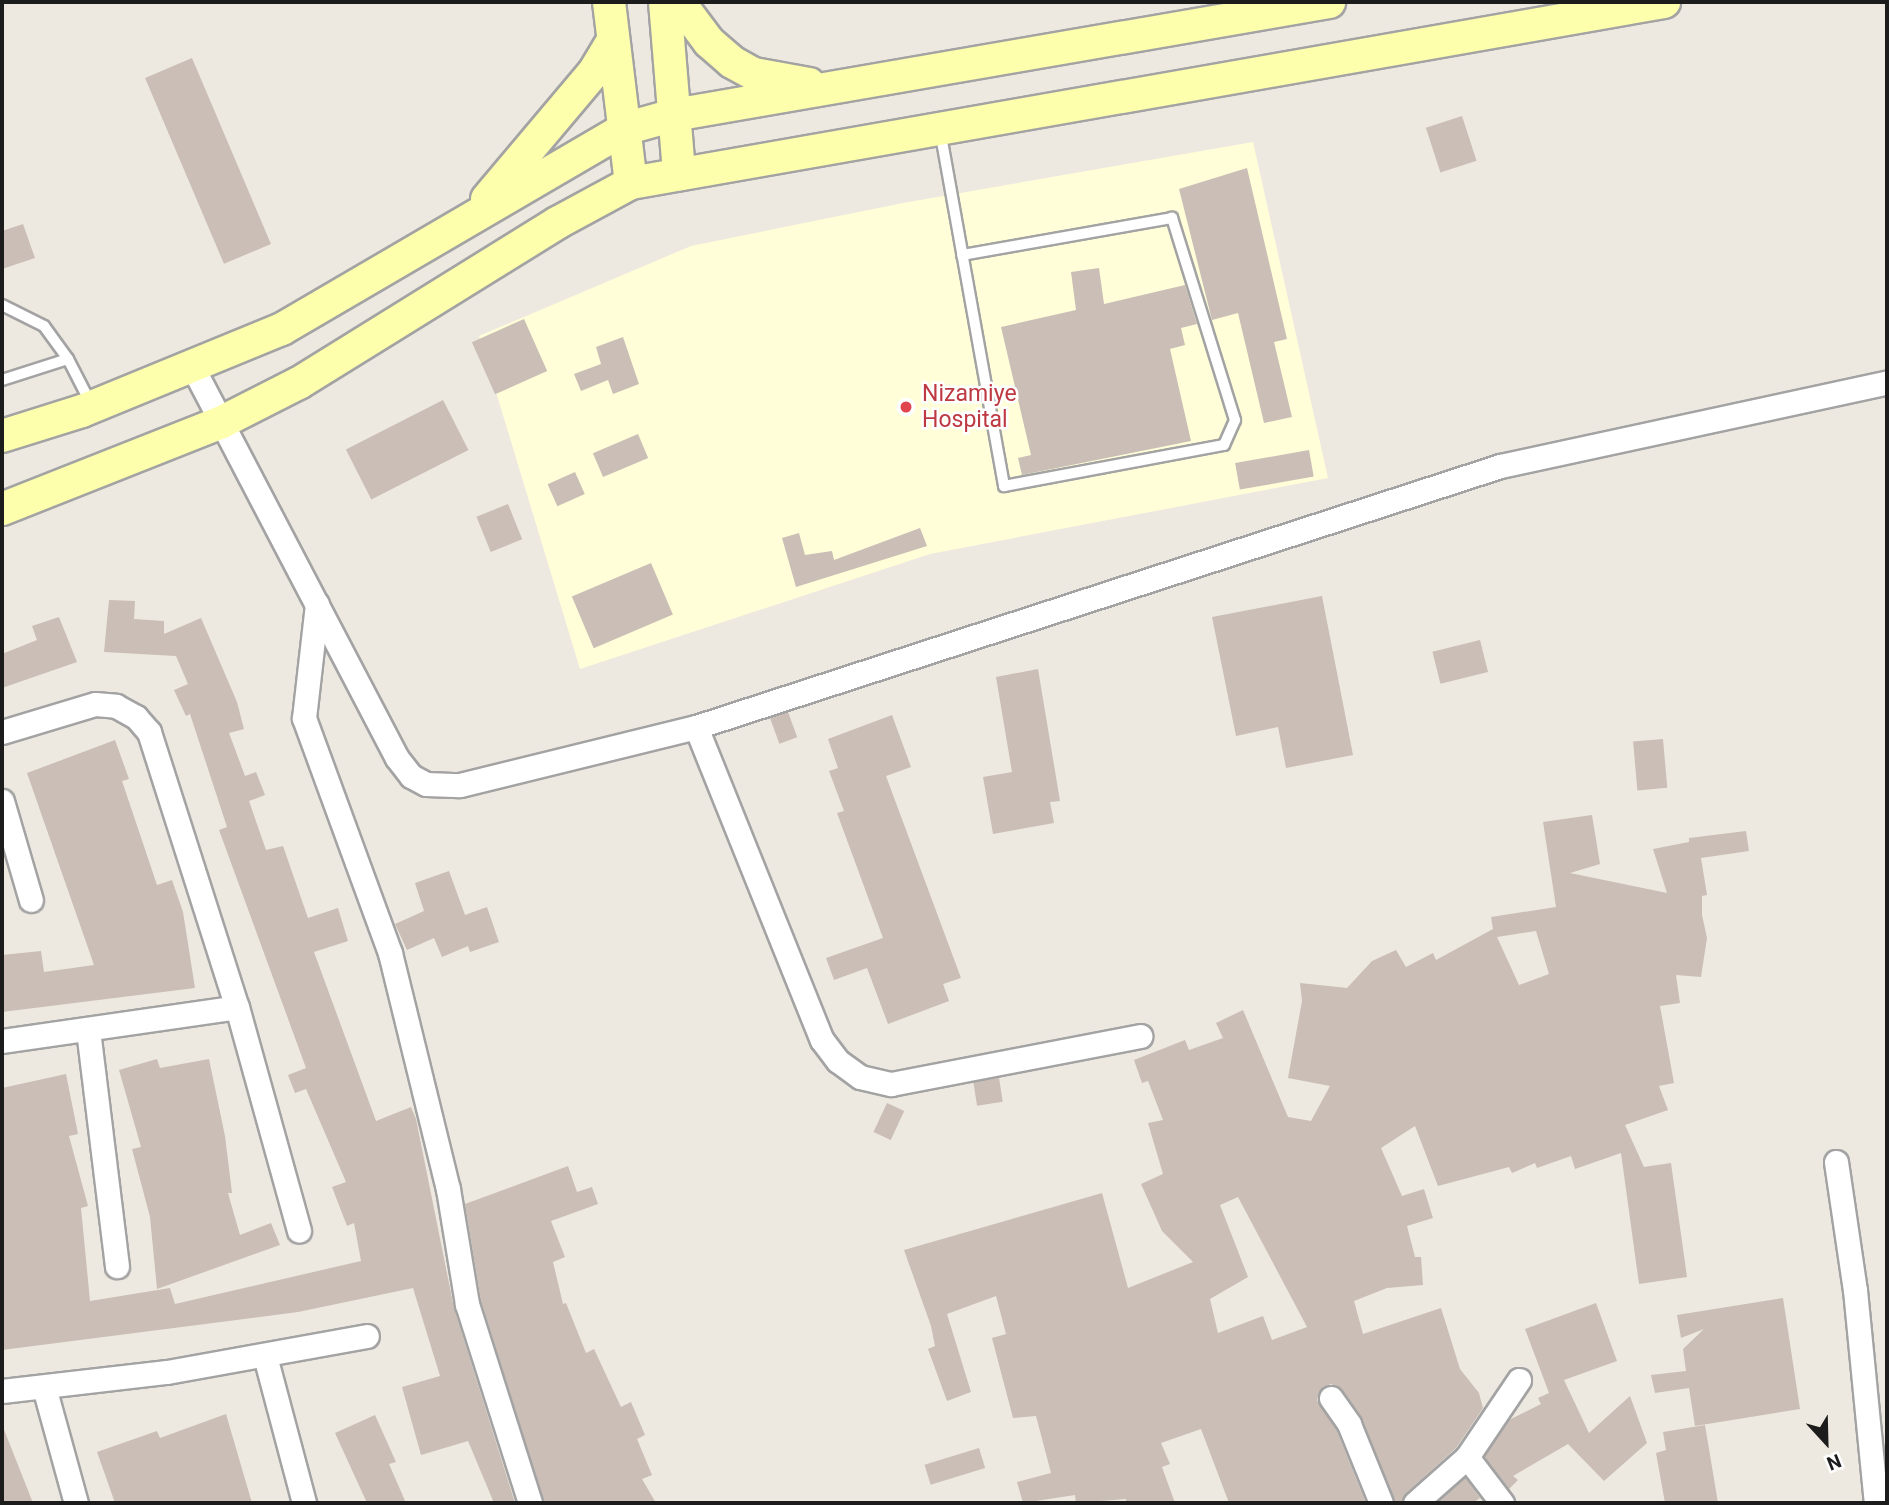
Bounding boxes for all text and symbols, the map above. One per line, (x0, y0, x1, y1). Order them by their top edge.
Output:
place label: Nizamiye Hospital (922, 380, 1017, 434)
marker: Nizamiye Hospital (896, 397, 916, 417)
north arrow (1791, 1407, 1861, 1477)
text: N (1824, 1449, 1845, 1475)

